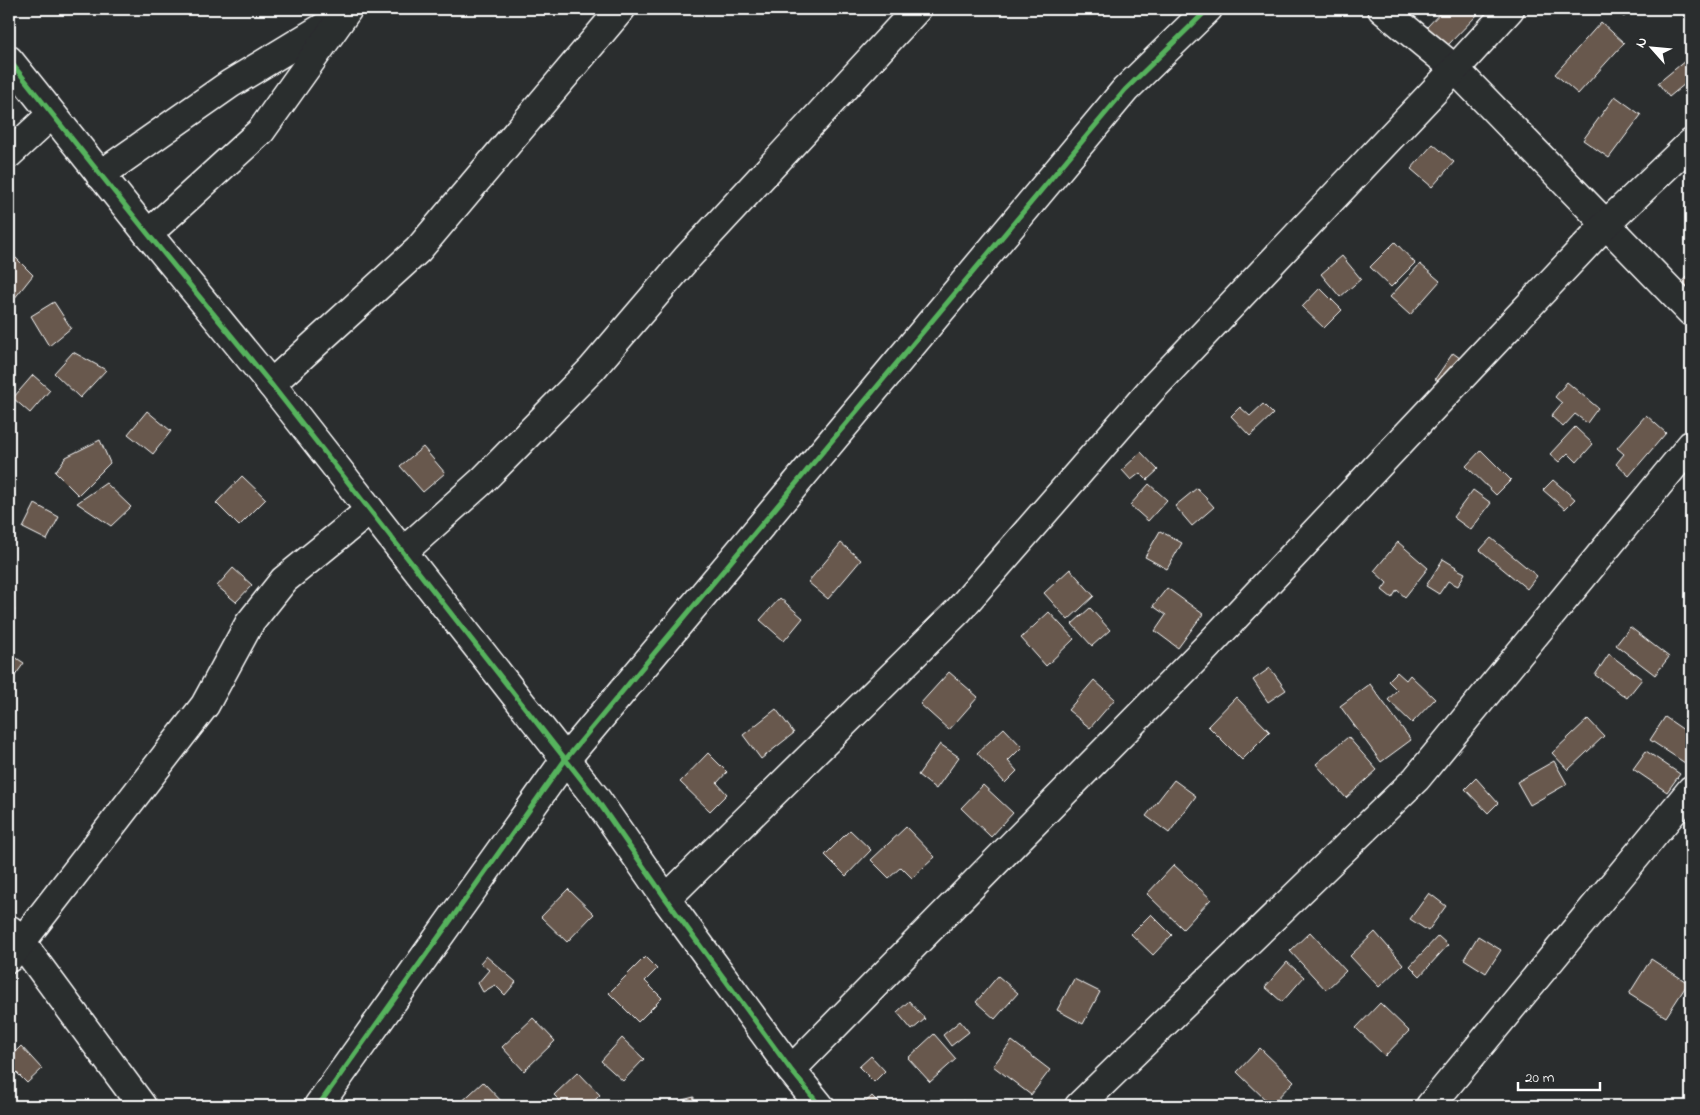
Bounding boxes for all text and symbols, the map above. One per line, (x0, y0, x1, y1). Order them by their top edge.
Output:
north arrow (1628, 22, 1678, 72)
text: N (1630, 34, 1653, 52)
scale bar (1518, 1060, 1600, 1092)
text: 20 m (1525, 1067, 1555, 1089)

